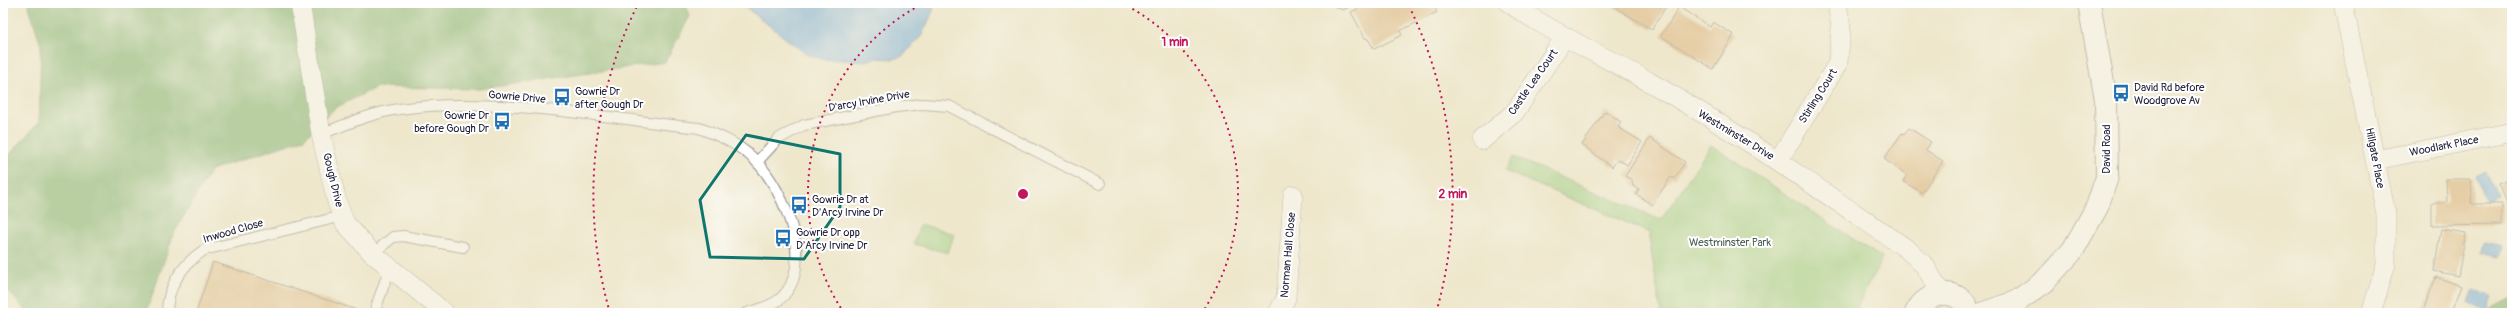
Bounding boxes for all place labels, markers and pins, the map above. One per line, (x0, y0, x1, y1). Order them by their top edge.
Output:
place label: David Rd before Woodgrove Av (2134, 81, 2205, 107)
bus stop icon: David Rd before Woodgrove Av (2111, 83, 2131, 103)
place label: Gowrie Dr after Gough Dr (575, 85, 644, 111)
bus stop icon: Gowrie Dr after Gough Dr (552, 87, 572, 107)
place label: Gowrie Dr before Gough Dr (414, 109, 489, 135)
bus stop icon: Gowrie Dr before Gough Dr (492, 111, 512, 131)
centre of rings (1016, 187, 1030, 201)
place label: Gowrie Dr at D'Arcy Irvine Dr (812, 193, 884, 219)
bus stop icon: Gowrie Dr at D'Arcy Irvine Dr (789, 195, 809, 215)
place label: Gowrie Dr opp D'Arcy Irvine Dr (796, 226, 868, 252)
bus stop icon: Gowrie Dr opp D'Arcy Irvine Dr (773, 228, 793, 248)

